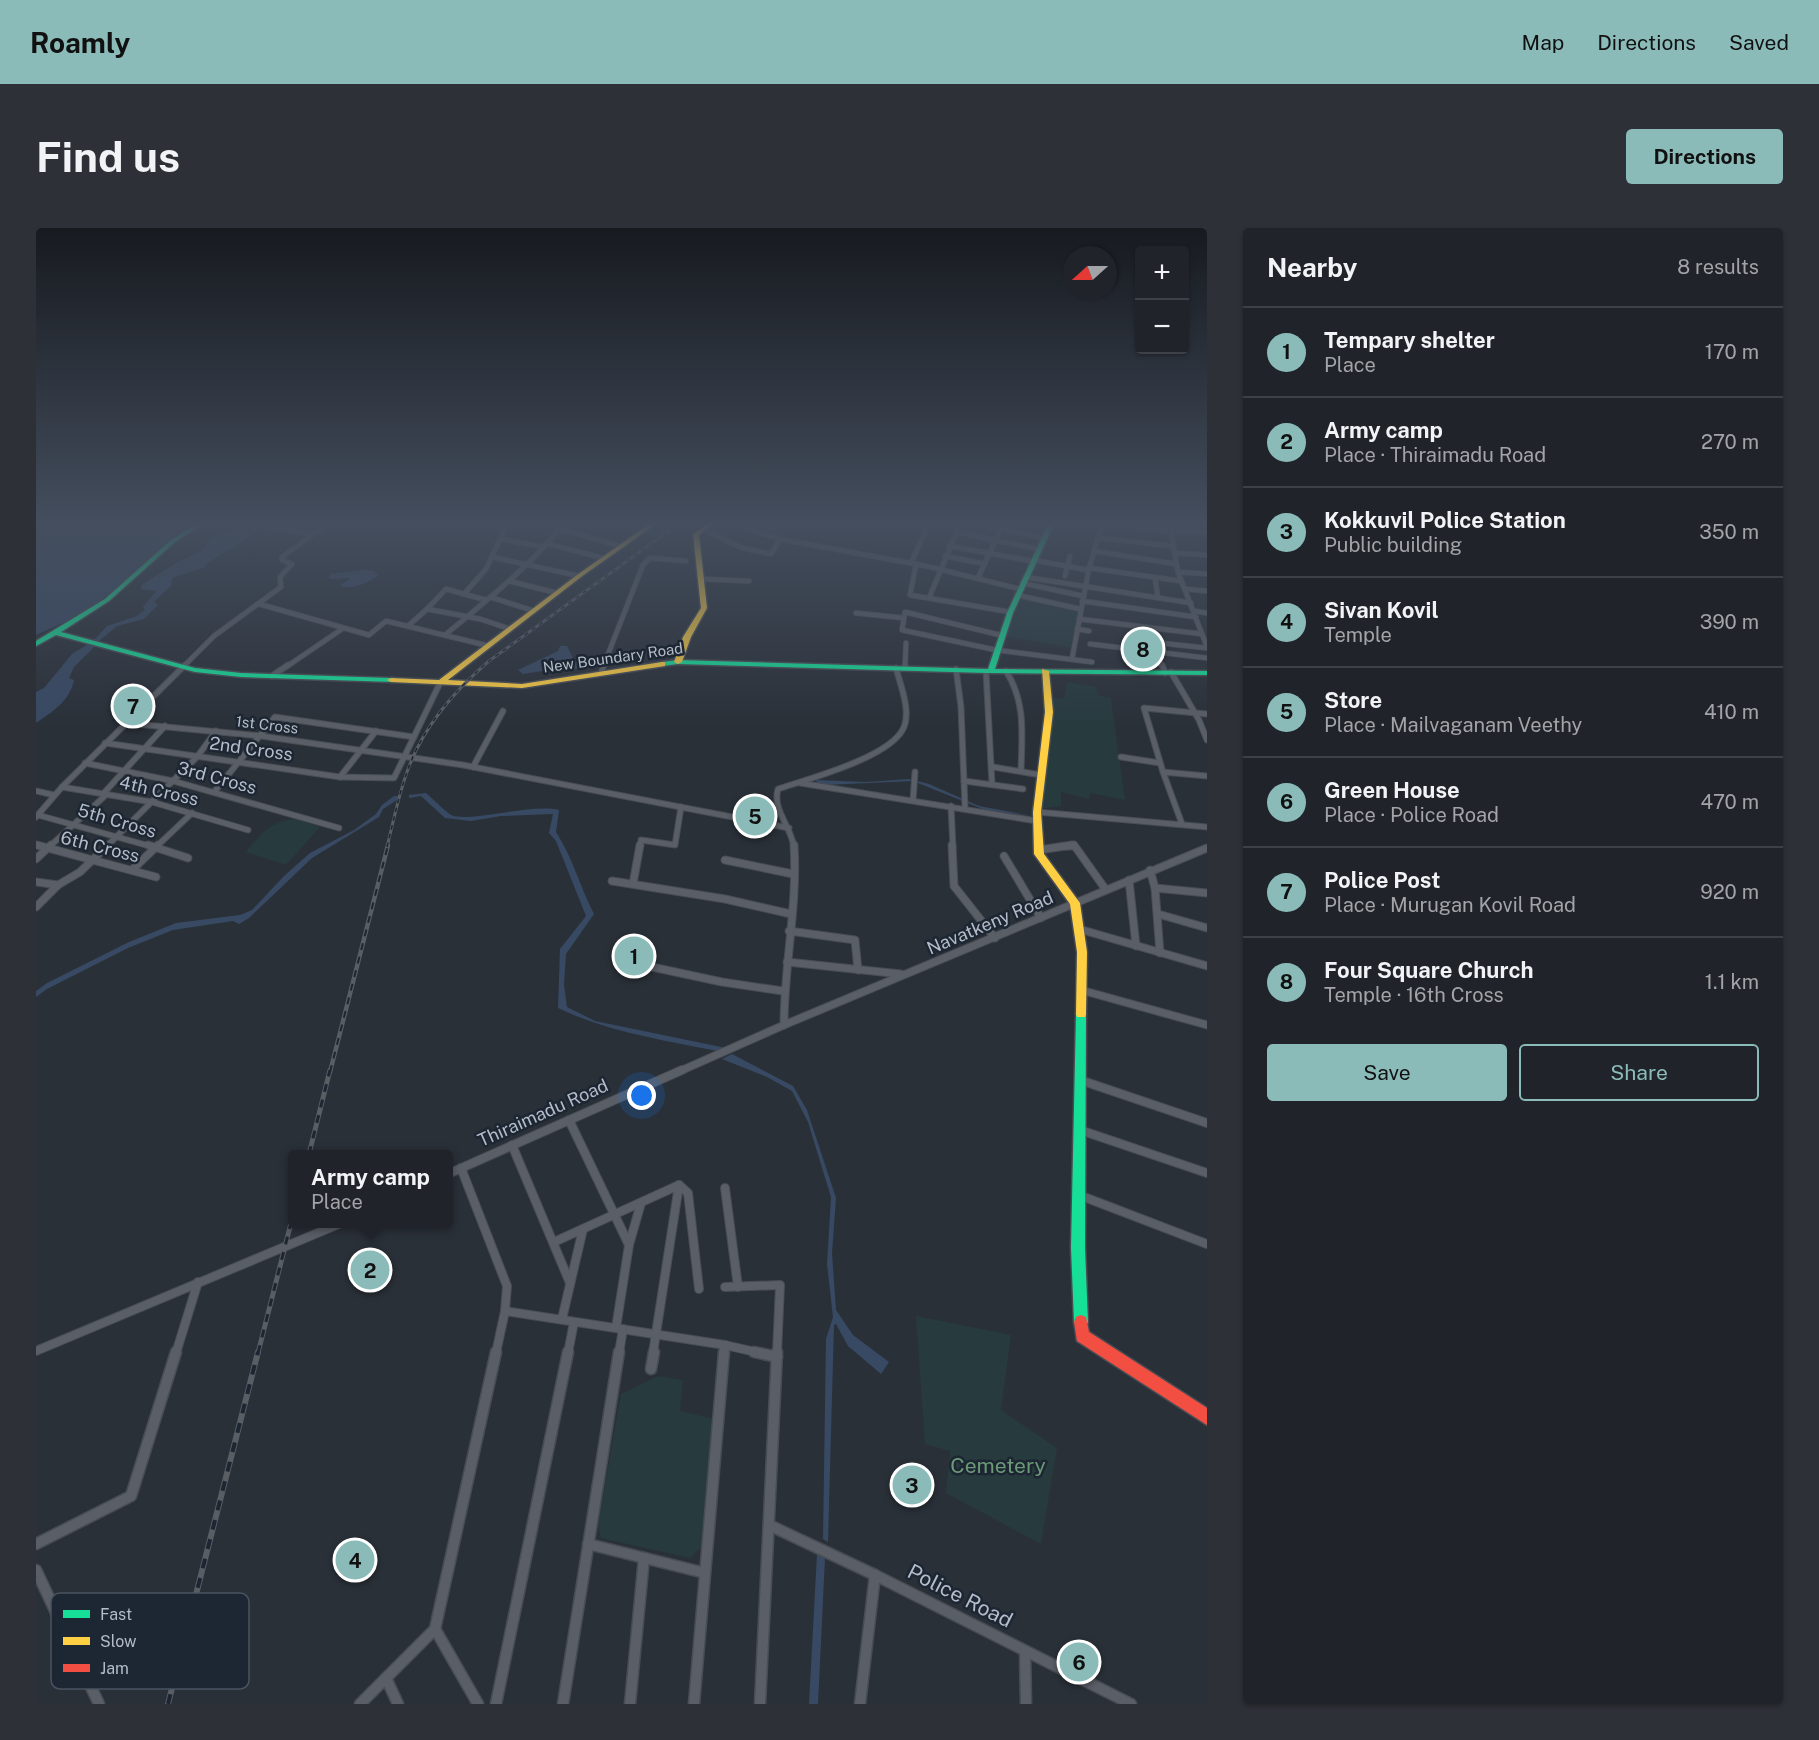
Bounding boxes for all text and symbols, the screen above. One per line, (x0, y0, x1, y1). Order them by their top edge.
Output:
text: Roamly (30, 26, 130, 59)
text: Map (1522, 30, 1564, 55)
text: Directions (1597, 30, 1696, 55)
text: Saved (1729, 30, 1789, 55)
button: Directions (1626, 129, 1783, 184)
text: Find us (36, 132, 180, 181)
north arrow (1063, 246, 1117, 300)
map controls (1135, 246, 1189, 354)
button: + (1135, 246, 1189, 300)
text: Nearby (1267, 252, 1357, 283)
text: 8 results (1677, 255, 1759, 279)
button: − (1135, 300, 1189, 354)
text: Tempary shelter (1324, 327, 1495, 353)
text: 1 (1282, 340, 1291, 364)
text: 170 m (1705, 340, 1759, 364)
text: Place (1324, 353, 1376, 377)
text: Army camp (1324, 417, 1443, 443)
text: 2 (1280, 430, 1293, 454)
text: 270 m (1701, 430, 1759, 454)
text: Place · Thiraimadu Road (1324, 443, 1546, 467)
text: Kokkuvil Police Station (1324, 507, 1566, 533)
text: 3 (1280, 520, 1293, 544)
text: 350 m (1699, 520, 1759, 544)
text: Public building (1324, 533, 1462, 557)
text: Sivan Kovil (1324, 597, 1439, 623)
text: 4 (1280, 610, 1293, 634)
text: 390 m (1700, 610, 1759, 634)
text: Temple (1324, 623, 1392, 647)
pin: 8 (1124, 626, 1162, 672)
street label: New Boundary Road (542, 639, 684, 676)
pin: 7 (114, 684, 152, 728)
text: Store (1324, 687, 1382, 713)
text: 5 (1280, 700, 1293, 724)
text: 410 m (1704, 700, 1759, 724)
street label: 1st Cross (235, 712, 299, 737)
text: Place · Mailvaganam Veethy (1324, 713, 1582, 737)
street label: 2nd Cross (208, 732, 294, 765)
street label: 3rd Cross (175, 757, 259, 798)
street label: 4th Cross (117, 771, 201, 810)
text: Green House (1324, 777, 1460, 803)
text: 6 (1280, 790, 1293, 814)
text: 470 m (1700, 790, 1759, 814)
pin: 5 (736, 794, 774, 838)
street label: 5th Cross (75, 799, 159, 842)
text: Place · Police Road (1324, 803, 1499, 827)
street label: 6th Cross (58, 827, 142, 866)
text: Police Post (1324, 867, 1441, 893)
text: 7 (1280, 880, 1293, 904)
text: 920 m (1700, 880, 1759, 904)
street label: Navatkeny Road (924, 886, 1056, 959)
text: Place · Murugan Kovil Road (1324, 893, 1576, 917)
pin: 1 (614, 934, 654, 978)
text: Four Square Church (1324, 957, 1533, 983)
text: 8 (1280, 970, 1293, 994)
text: 1.1 km (1705, 970, 1759, 994)
text: Temple · 16th Cross (1324, 983, 1504, 1007)
button: Save (1267, 1044, 1507, 1101)
button: Share (1519, 1044, 1759, 1101)
street label: Thiraimadu Road (474, 1074, 611, 1151)
your location (627, 1081, 656, 1110)
popup (288, 1150, 453, 1228)
text: Army camp (311, 1164, 430, 1190)
text: Place (311, 1190, 363, 1214)
pin: 2 (350, 1248, 390, 1292)
park label: Cemetery (950, 1453, 1046, 1478)
pin: 3 (892, 1462, 932, 1508)
pin: 4 (336, 1538, 374, 1582)
street label: Police Road (904, 1558, 1017, 1633)
legend (51, 1593, 249, 1689)
text: Fast (100, 1605, 132, 1624)
text: Slow (100, 1632, 137, 1651)
pin: 6 (1060, 1640, 1098, 1684)
text: Jam (100, 1659, 129, 1678)

